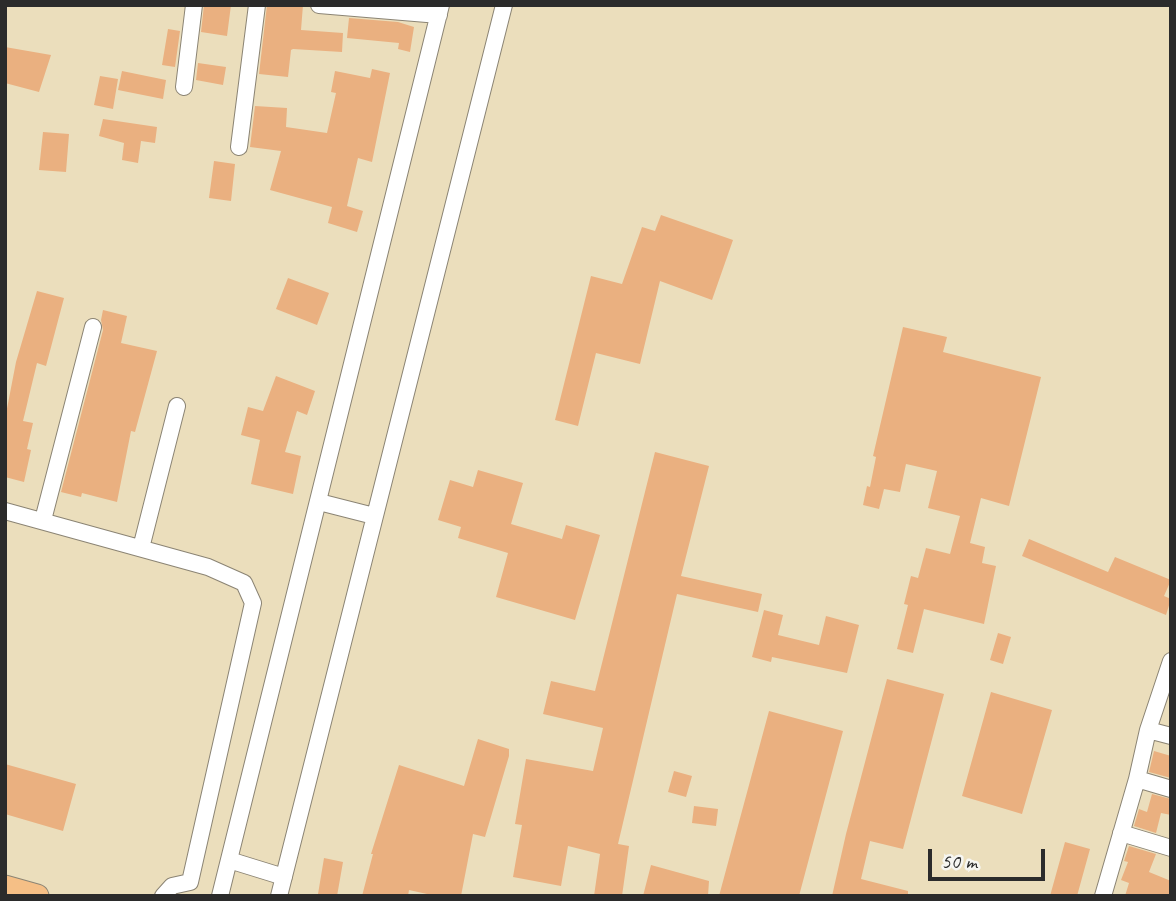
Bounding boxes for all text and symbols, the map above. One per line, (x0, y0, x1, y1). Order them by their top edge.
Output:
scale bar (931, 834, 1048, 878)
text: 50 m (941, 848, 977, 874)

